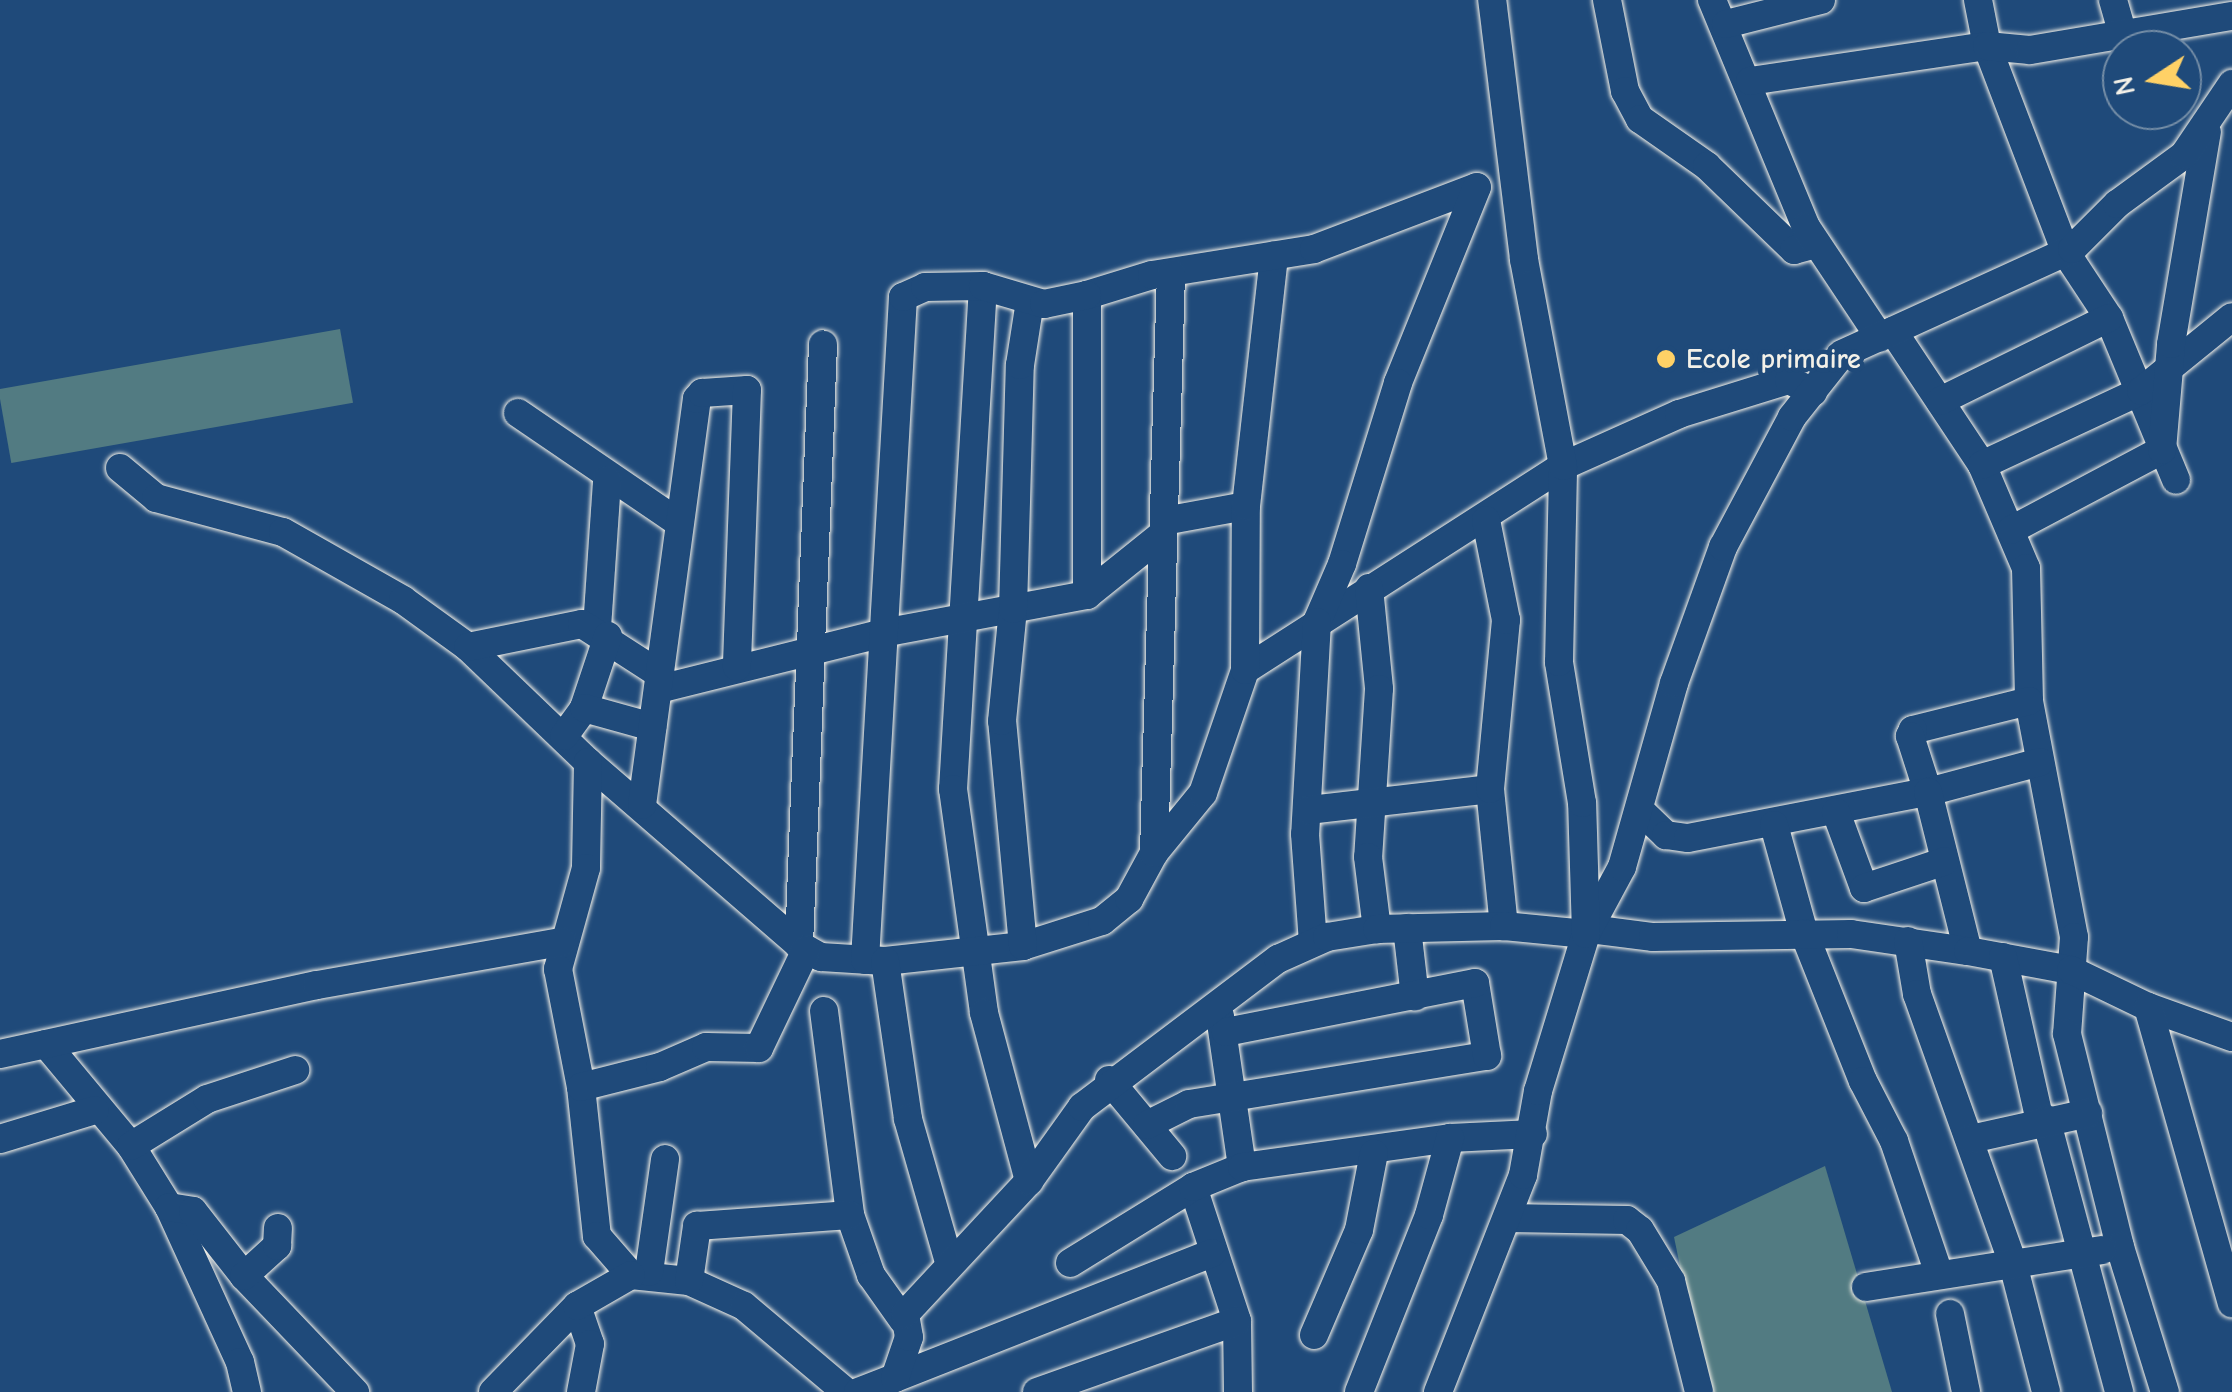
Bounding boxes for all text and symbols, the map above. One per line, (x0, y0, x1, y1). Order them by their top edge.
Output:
north arrow (2102, 30, 2202, 130)
text: N (2107, 74, 2142, 98)
place label: Ecole primaire (1686, 342, 1861, 376)
marker: Ecole primaire (1655, 348, 1677, 370)

